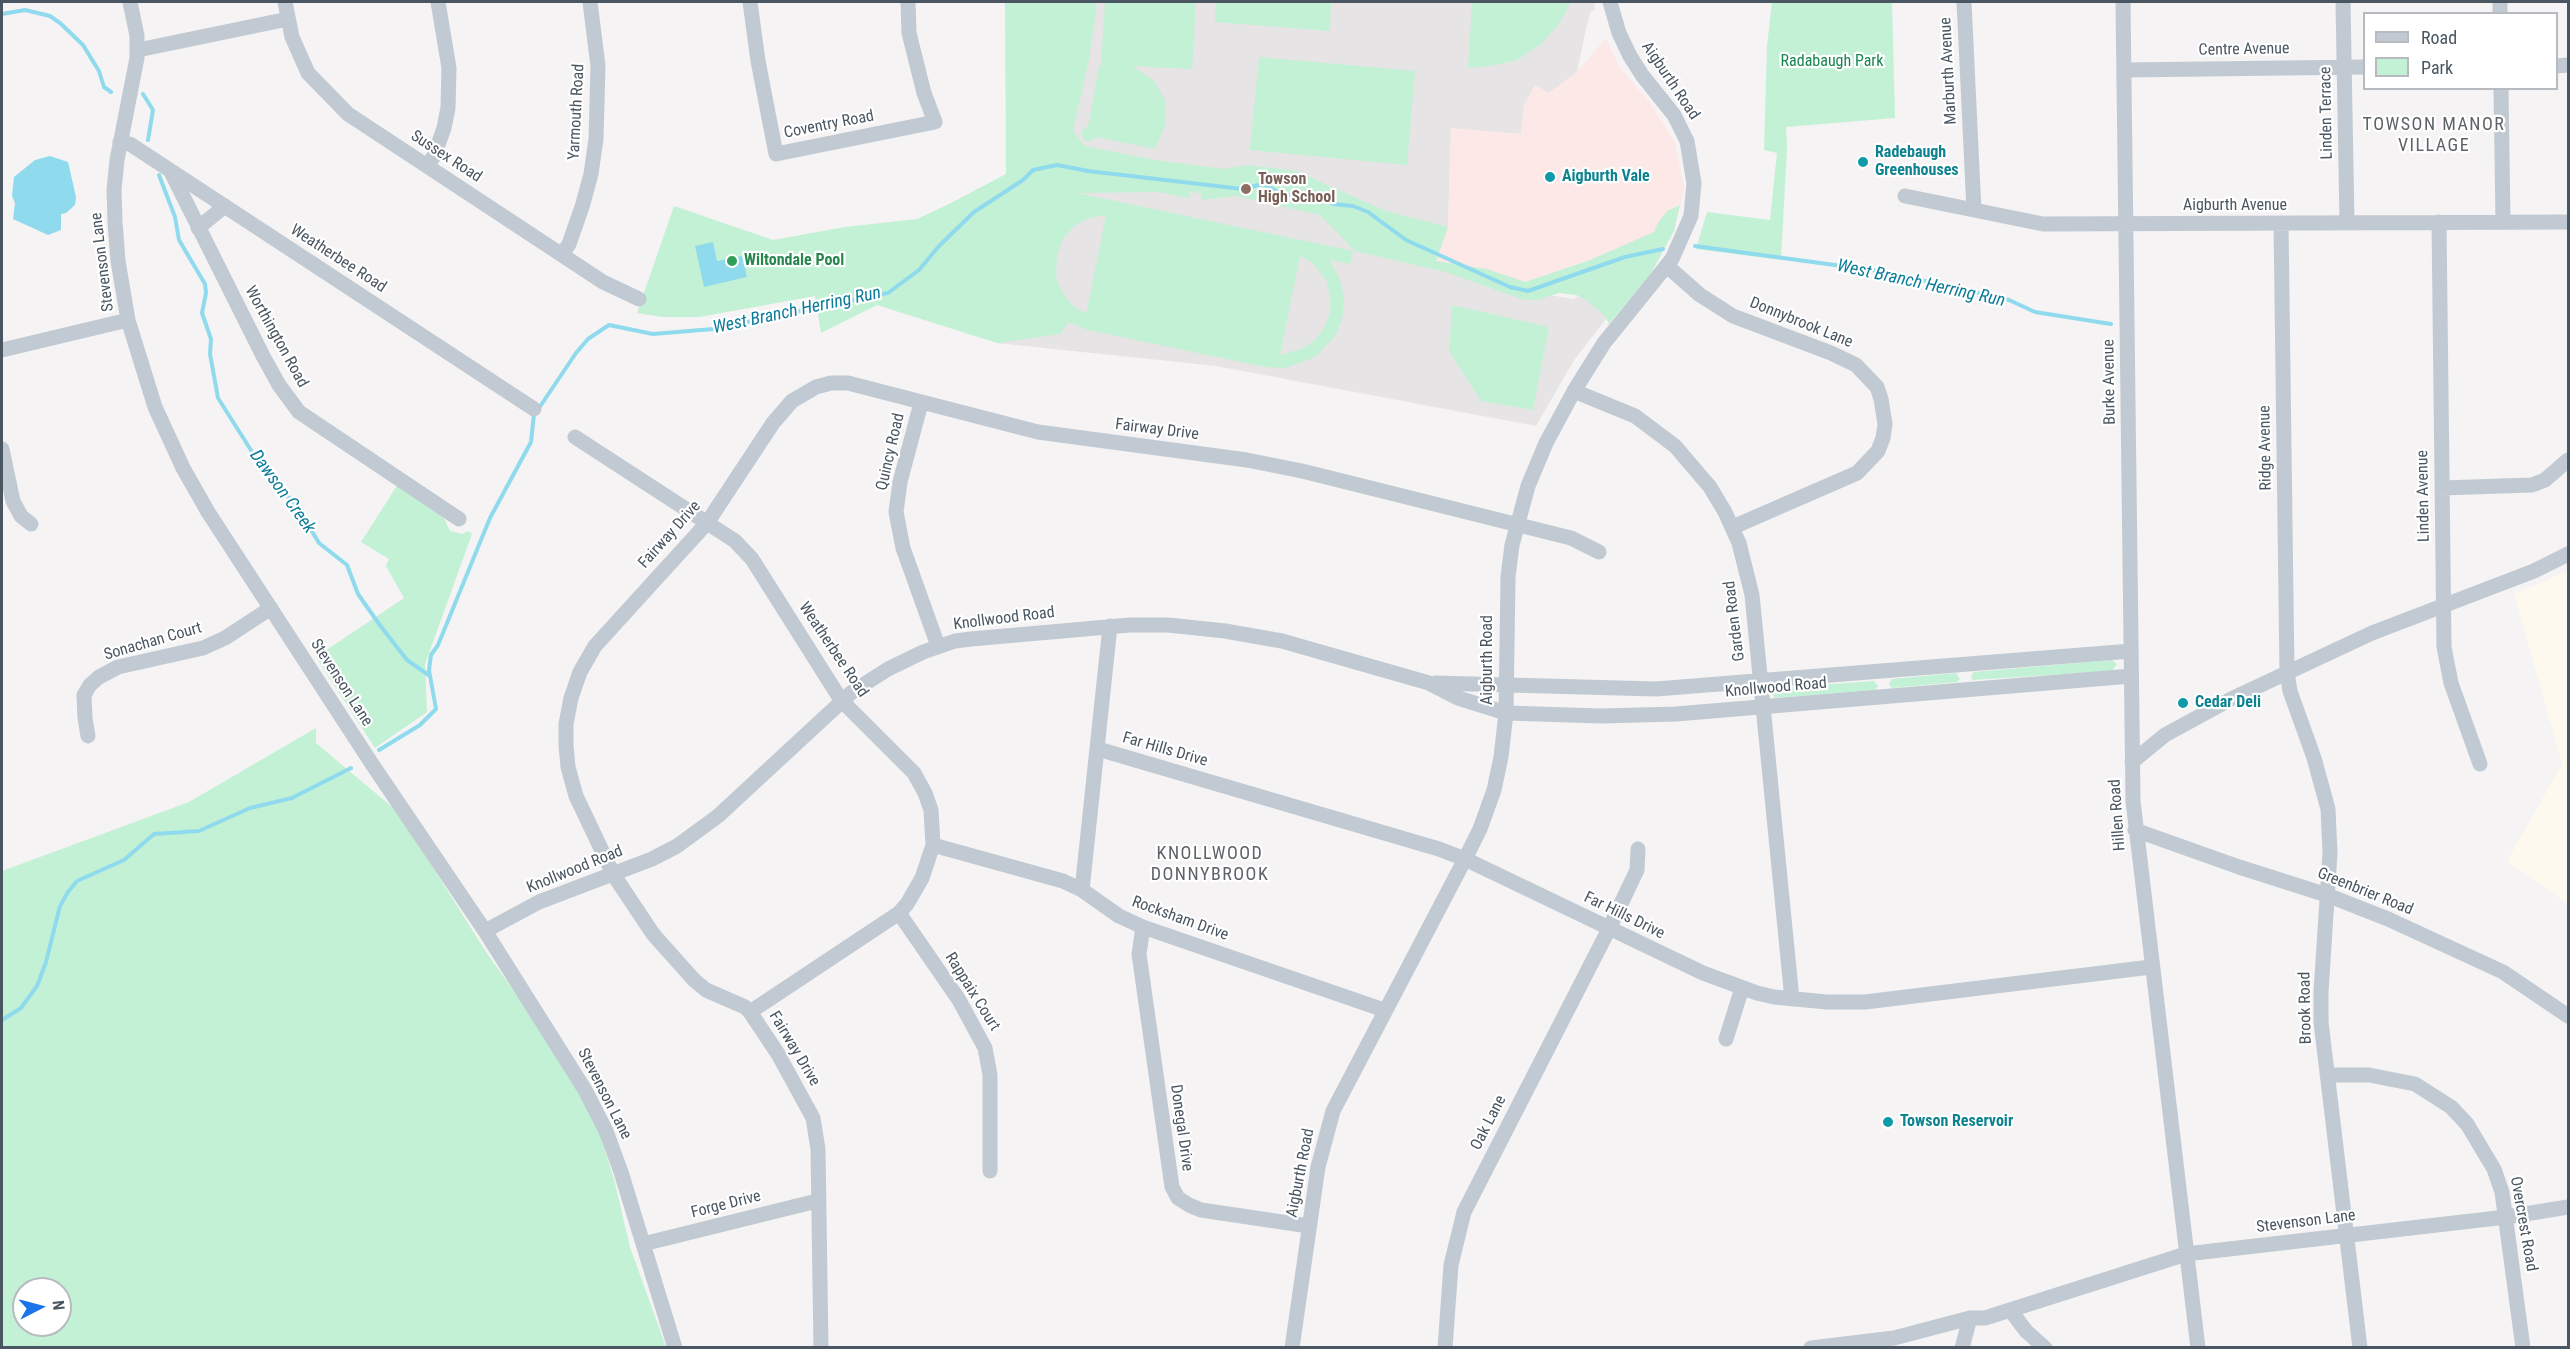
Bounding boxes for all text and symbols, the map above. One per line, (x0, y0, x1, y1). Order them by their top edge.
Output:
legend (2363, 12, 2558, 90)
street label: Marburth Avenue (1937, 17, 1961, 125)
text: Road (2421, 27, 2457, 48)
street label: Aigburth Road (1637, 38, 1703, 124)
street label: Centre Avenue (2198, 40, 2290, 60)
park label: Radabaugh Park (1781, 52, 1883, 72)
text: Park (2421, 57, 2453, 78)
street label: Yarmouth Road (565, 63, 589, 161)
street label: Linden Terrace (2317, 66, 2337, 160)
street label: Coventry Road (782, 107, 876, 143)
district label: TOWSON MANOR VILLAGE (2363, 114, 2505, 156)
street label: Sussex Road (407, 127, 485, 187)
place label: Radebaugh Greenhouses (1875, 143, 1959, 181)
marker: Radebaugh Greenhouses (1856, 155, 1870, 169)
place label: Aigburth Vale (1562, 167, 1650, 187)
place label: Towson High School (1258, 170, 1335, 208)
marker: Aigburth Vale (1543, 170, 1557, 184)
marker: Towson High School (1239, 182, 1253, 196)
street label: Aigburth Avenue (2183, 196, 2287, 216)
street label: Stevenson Lane (87, 211, 119, 313)
street label: Weatherbee Road (286, 221, 390, 297)
place label: Wiltondale Pool (744, 251, 844, 271)
marker: Wiltondale Pool (725, 254, 739, 268)
water label: West Branch Herring Run (1835, 256, 2007, 312)
street label: Worthington Road (240, 283, 312, 391)
water label: West Branch Herring Run (711, 283, 883, 339)
street label: Donnybrook Lane (1747, 294, 1855, 352)
street label: Burke Avenue (2100, 339, 2120, 425)
street label: Ridge Avenue (2256, 405, 2276, 491)
street label: Quincy Road (873, 412, 909, 492)
street label: Fairway Drive (1114, 415, 1200, 445)
water label: Dawson Creek (244, 446, 320, 538)
street label: Linden Avenue (2414, 450, 2434, 542)
street label: Fairway Drive (635, 497, 705, 573)
street label: Garden Road (1721, 580, 1749, 662)
street label: Weatherbee Road (794, 599, 872, 701)
street label: Knollwood Road (952, 603, 1056, 635)
street label: Aigburth Road (1478, 615, 1498, 705)
street label: Sonachan Court (102, 619, 204, 665)
street label: Stevenson Lane (306, 636, 376, 730)
street label: Knollwood Road (1724, 674, 1828, 702)
place label: Cedar Deli (2195, 693, 2261, 713)
marker: Cedar Deli (2176, 696, 2190, 710)
street label: Far Hills Drive (1120, 729, 1210, 771)
street label: Hillen Road (2106, 778, 2130, 852)
street label: Knollwood Road (524, 842, 626, 898)
district label: KNOLLWOOD DONNYBROOK (1151, 843, 1269, 886)
street label: Greenbrier Road (2314, 864, 2416, 920)
street label: Far Hills Drive (1580, 888, 1668, 944)
street label: Rocksham Drive (1129, 893, 1231, 945)
street label: Rappaix Court (940, 949, 1004, 1035)
street label: Brook Road (2296, 972, 2316, 1044)
street label: Fairway Drive (764, 1008, 824, 1090)
street label: Stevenson Lane (573, 1045, 635, 1143)
street label: Donegal Drive (1165, 1083, 1197, 1173)
street label: Oak Lane (1467, 1092, 1511, 1154)
place label: Towson Reservoir (1900, 1112, 2013, 1132)
marker: Towson Reservoir (1881, 1115, 1895, 1129)
street label: Aigburth Road (1283, 1127, 1319, 1219)
street label: Overcrest Road (2505, 1175, 2541, 1273)
street label: Forge Drive (689, 1187, 763, 1223)
street label: Stevenson Lane (2255, 1206, 2357, 1238)
north arrow (12, 1277, 72, 1337)
text: N (48, 1299, 68, 1311)

